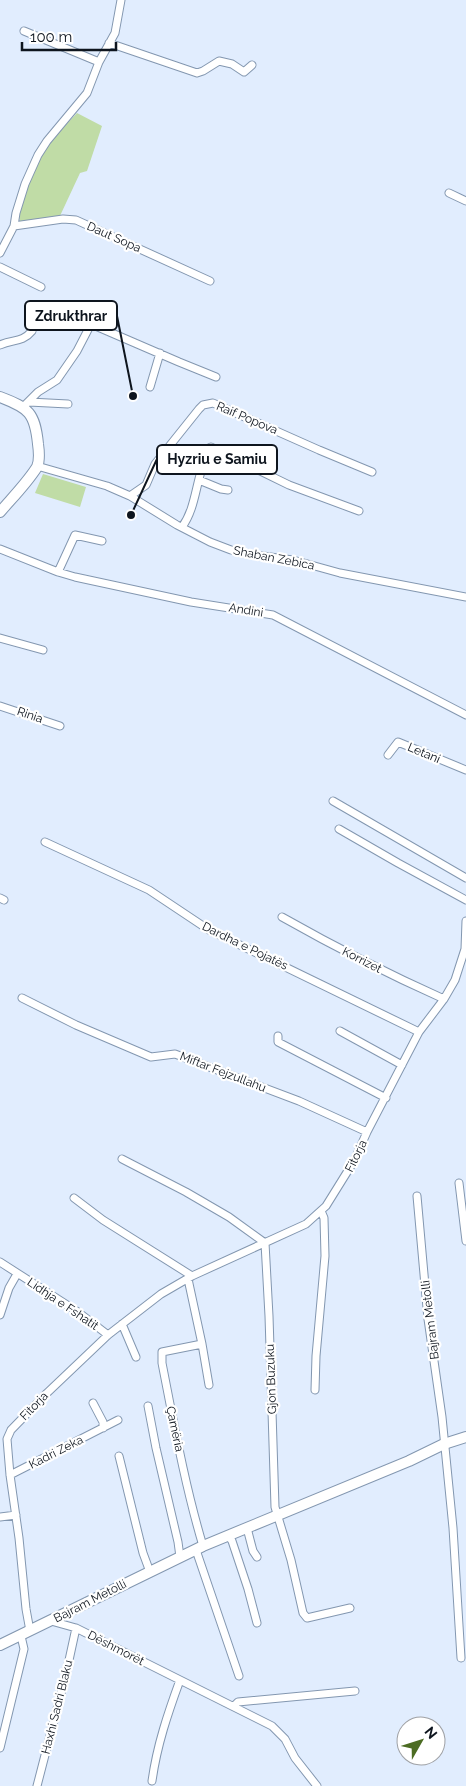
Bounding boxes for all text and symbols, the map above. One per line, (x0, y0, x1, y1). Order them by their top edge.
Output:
scale bar (22, 20, 116, 52)
text: 100 m (30, 28, 72, 46)
street label: Daut Sopa (85, 219, 143, 255)
callout: Zdrukthrar (25, 301, 117, 330)
text: Zdrukthrar (35, 308, 108, 324)
street label: Raif Popova (214, 399, 280, 437)
callout: Hyzriu e Samiu (157, 445, 277, 474)
text: Hyzriu e Samiu (167, 451, 267, 467)
street label: Shaban Zebica (232, 543, 316, 573)
street label: Andini (228, 600, 264, 620)
street label: Rinia (15, 704, 45, 726)
street label: Letani (406, 740, 442, 766)
street label: Dardha e Pojatës (200, 919, 290, 973)
street label: Korrizet (340, 944, 384, 976)
street label: Miftar Fejzullahu (178, 1049, 268, 1095)
street label: Fitorja (342, 1138, 370, 1174)
street label: Lidhja e Fshatit (25, 1275, 101, 1333)
street label: Bajram Metolli (418, 1280, 442, 1360)
street label: Gjon Buzuku (263, 1344, 279, 1414)
street label: Fitorja (17, 1389, 51, 1423)
street label: Çamëria (163, 1405, 187, 1453)
street label: Kadri Zeka (27, 1432, 85, 1472)
street label: Bajram Metolli (51, 1577, 129, 1625)
street label: Dëshmorët (85, 1628, 147, 1668)
street label: Haxhi Sadri Blaku (39, 1658, 75, 1756)
north arrow (396, 1716, 446, 1766)
text: N (422, 1724, 441, 1742)

